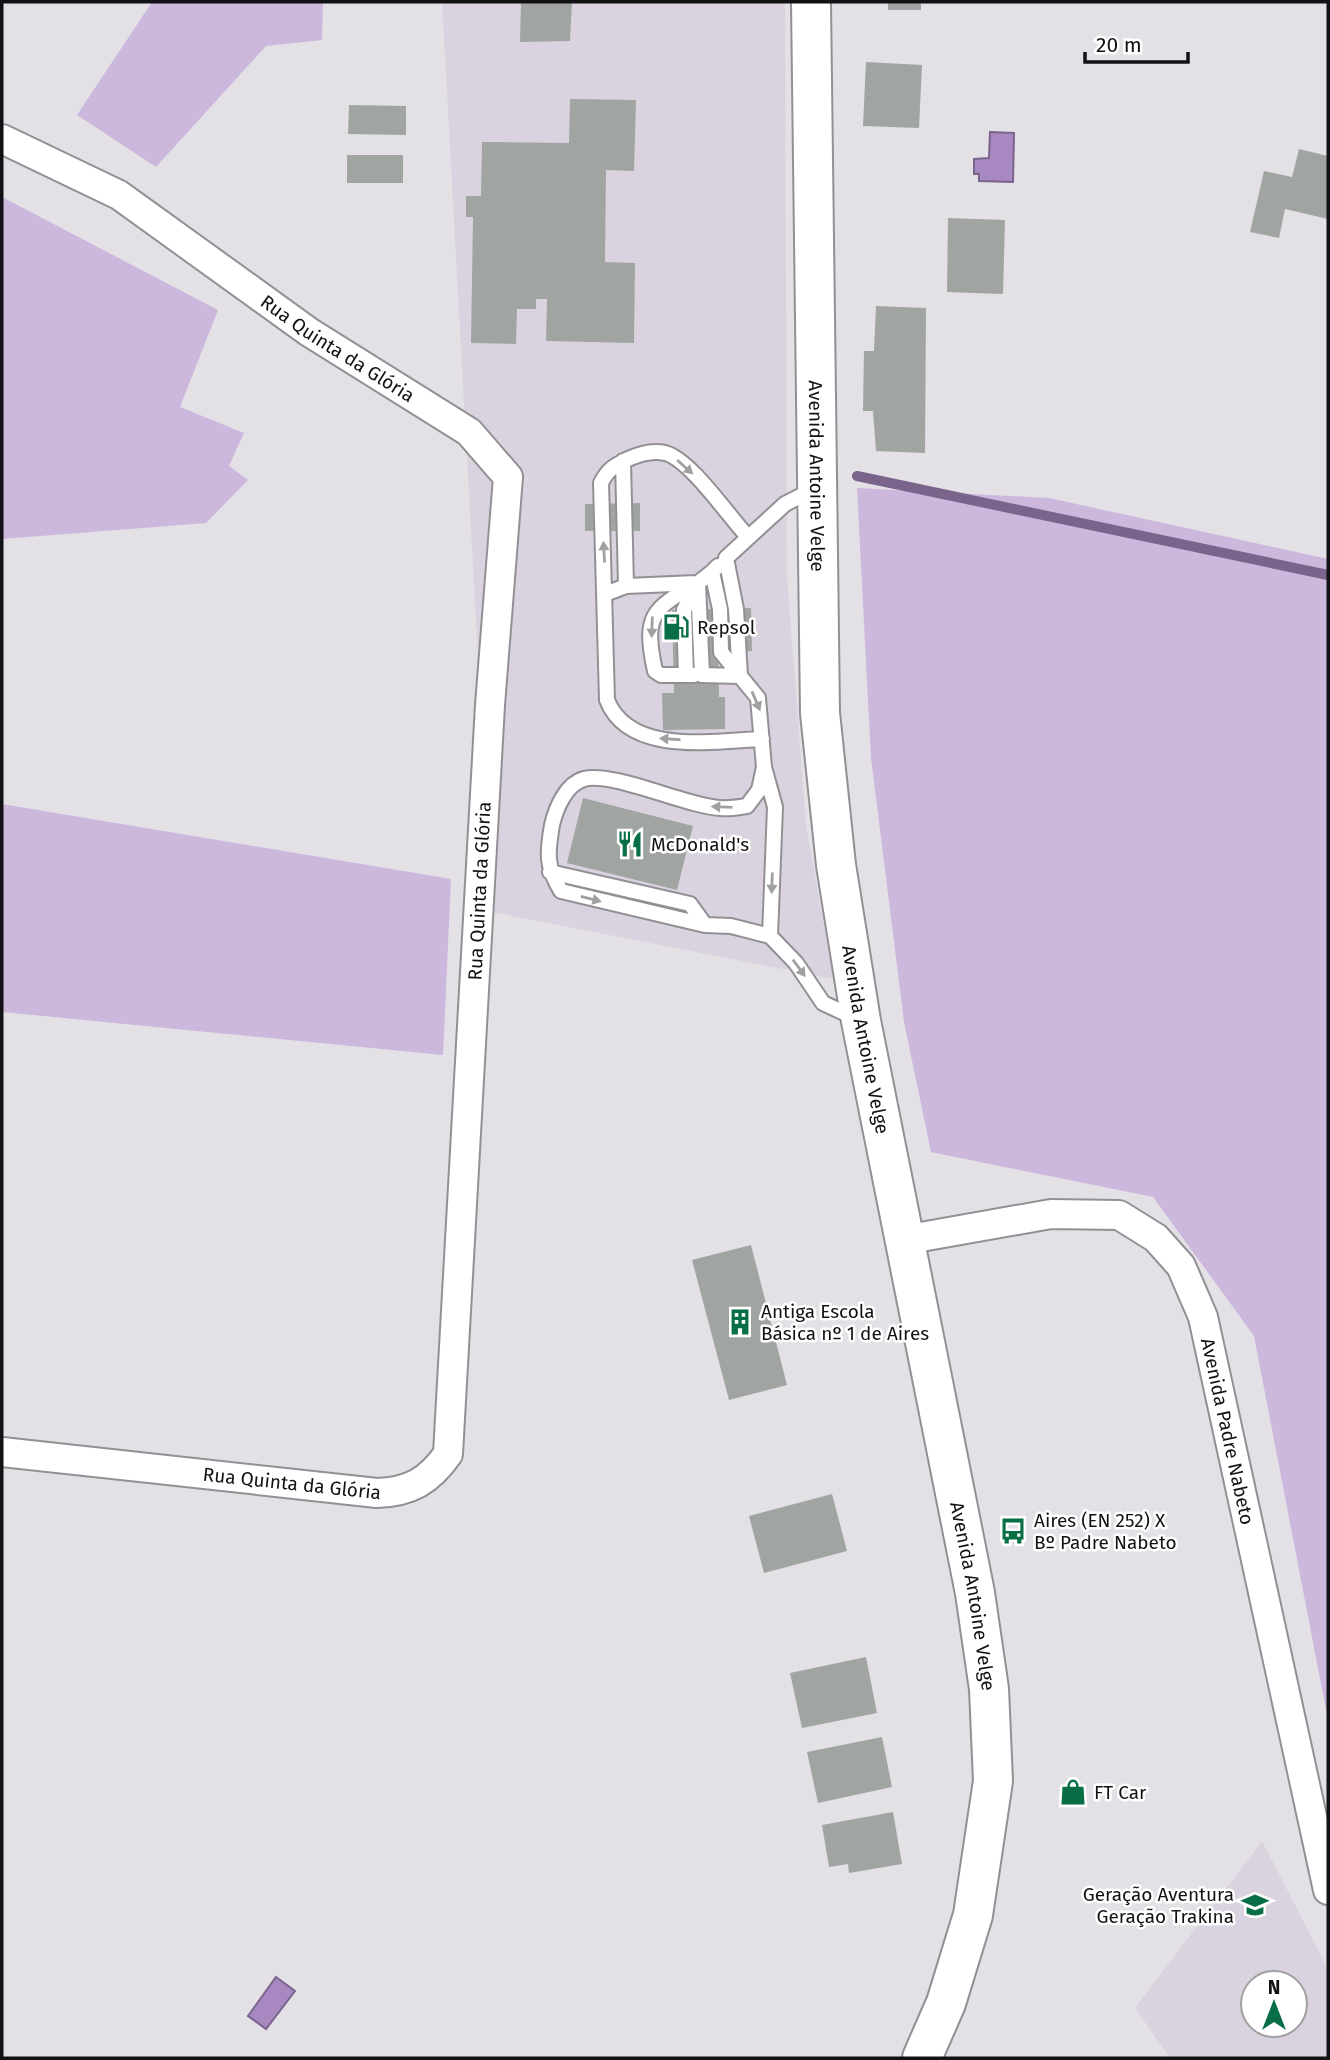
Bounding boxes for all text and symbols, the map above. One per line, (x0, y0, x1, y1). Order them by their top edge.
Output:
scale bar (1085, 21, 1188, 65)
text: 20 m (1096, 32, 1142, 58)
street label: Rua Quinta da Glória (256, 290, 419, 407)
street label: Avenida Antoine Velge (804, 380, 829, 572)
one-way arrow (676, 459, 694, 475)
one-way arrow (598, 541, 609, 563)
fuel station icon: Repsol (661, 612, 691, 642)
one-way arrow (647, 616, 658, 638)
place label: Repsol (697, 616, 756, 639)
one-way arrow (750, 691, 761, 712)
one-way arrow (658, 733, 680, 744)
street label: Rua Quinta da Glória (463, 801, 496, 981)
one-way arrow (711, 801, 733, 812)
restaurant icon: McDonald's (615, 829, 645, 859)
place label: McDonald's (651, 833, 749, 856)
one-way arrow (766, 872, 777, 894)
one-way arrow (580, 894, 602, 905)
street label: Avenida Antoine Velge (837, 944, 894, 1136)
one-way arrow (792, 959, 807, 977)
place label: Antiga Escola Básica nº 1 de Aires (761, 1300, 929, 1345)
building icon: Antiga Escola Básica nº 1 de Aires (725, 1307, 755, 1337)
street label: Avenida Padre Nabeto (1196, 1336, 1259, 1527)
street label: Rua Quinta da Glória (202, 1463, 382, 1504)
street label: Avenida Antoine Velge (945, 1500, 1000, 1692)
place label: Aires (EN 252) X Bº Padre Nabeto (1034, 1509, 1177, 1554)
bus stop icon: Aires (EN 252) X Bº Padre Nabeto (998, 1516, 1028, 1546)
shop icon: FT Car (1058, 1777, 1088, 1807)
place label: FT Car (1094, 1781, 1147, 1804)
place label: Geração Aventura Geração Trakina (1083, 1883, 1234, 1928)
school or university icon: Geração Aventura Geração Trakina (1240, 1890, 1270, 1920)
north arrow (1239, 1969, 1309, 2039)
text: N (1268, 1976, 1280, 1999)

